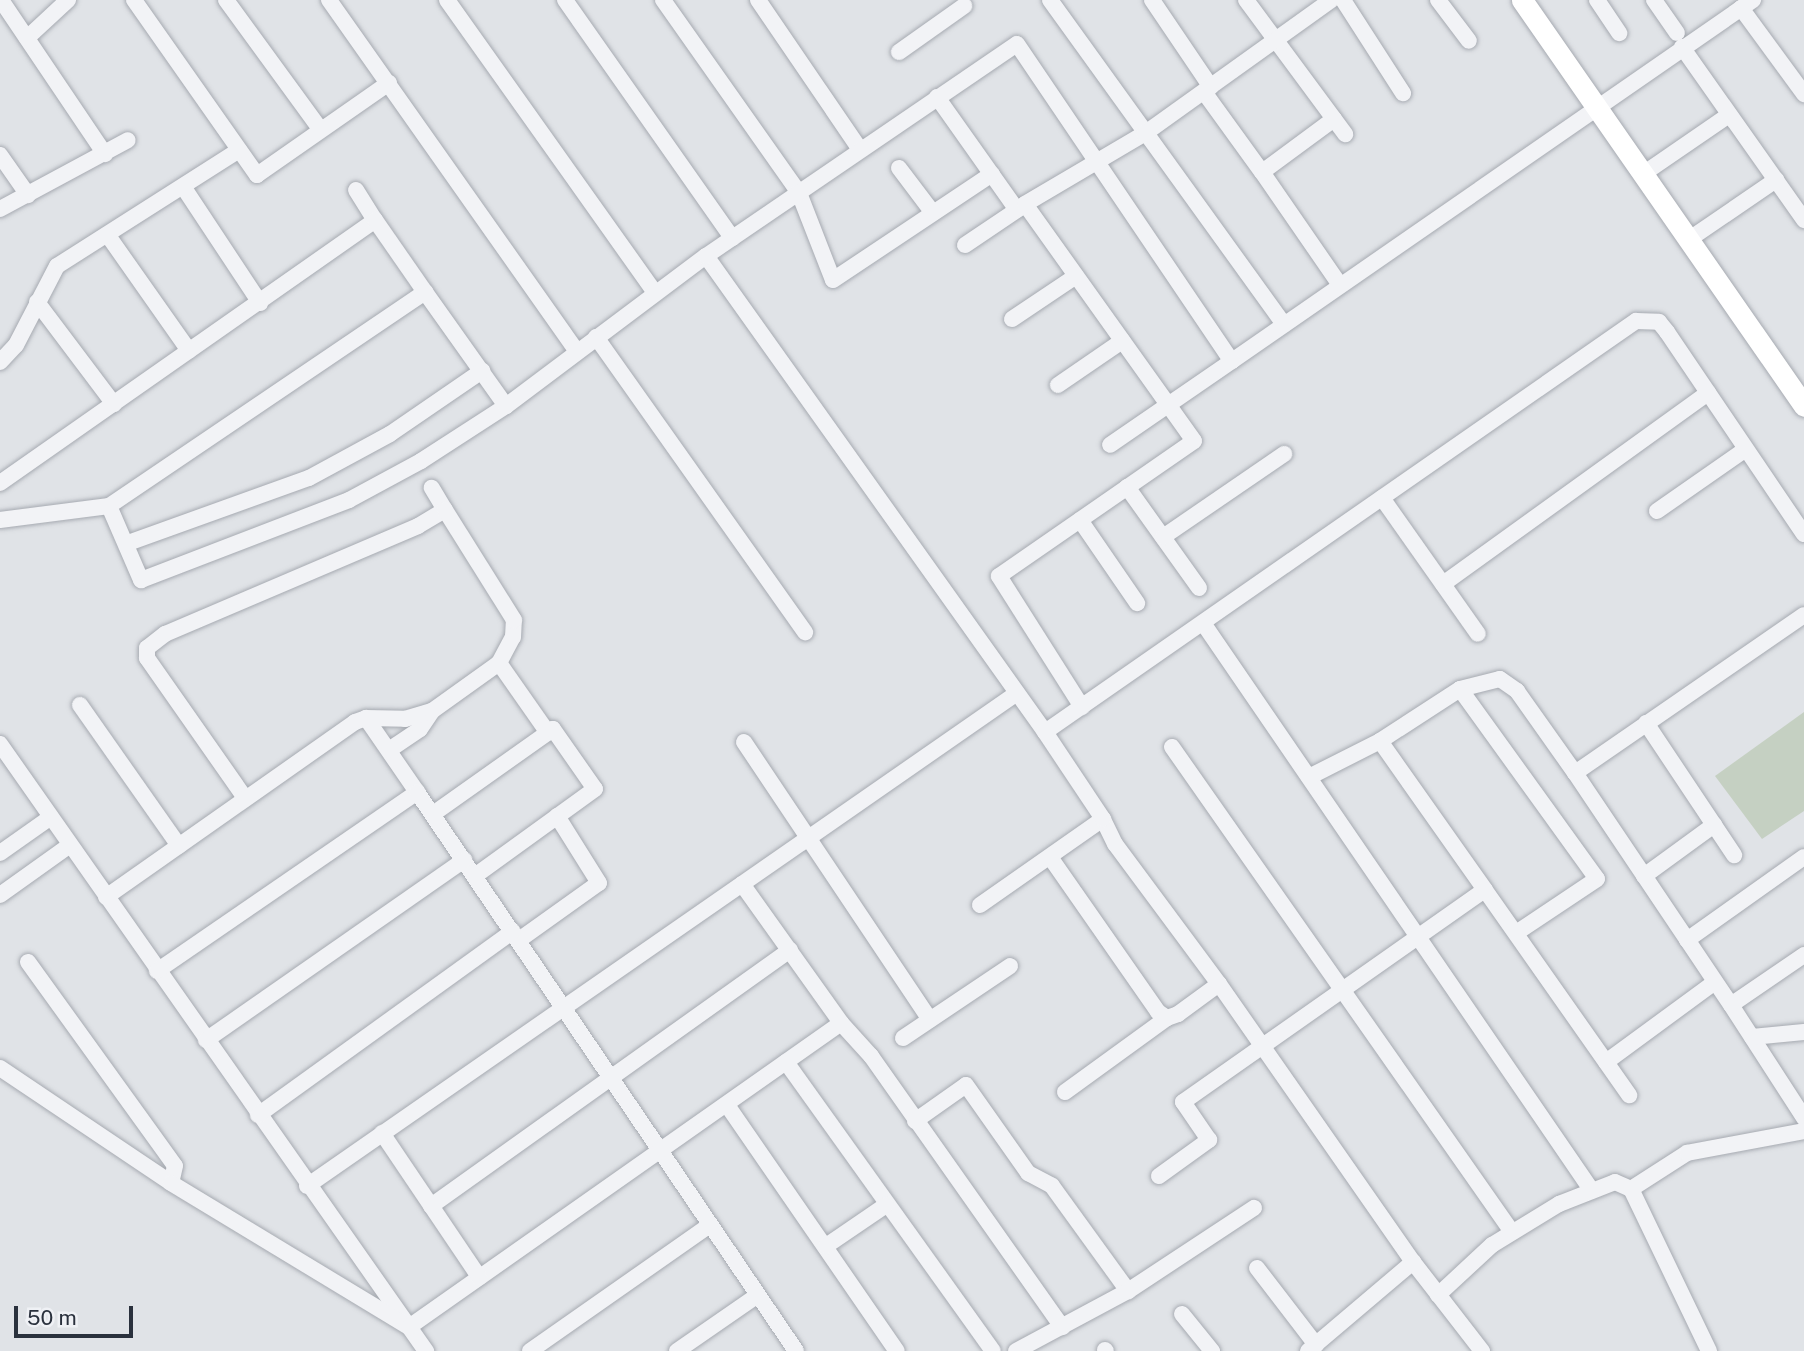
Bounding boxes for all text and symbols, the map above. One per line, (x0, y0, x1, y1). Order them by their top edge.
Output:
scale bar (18, 1292, 136, 1336)
text: 50 m (27, 1305, 77, 1330)

